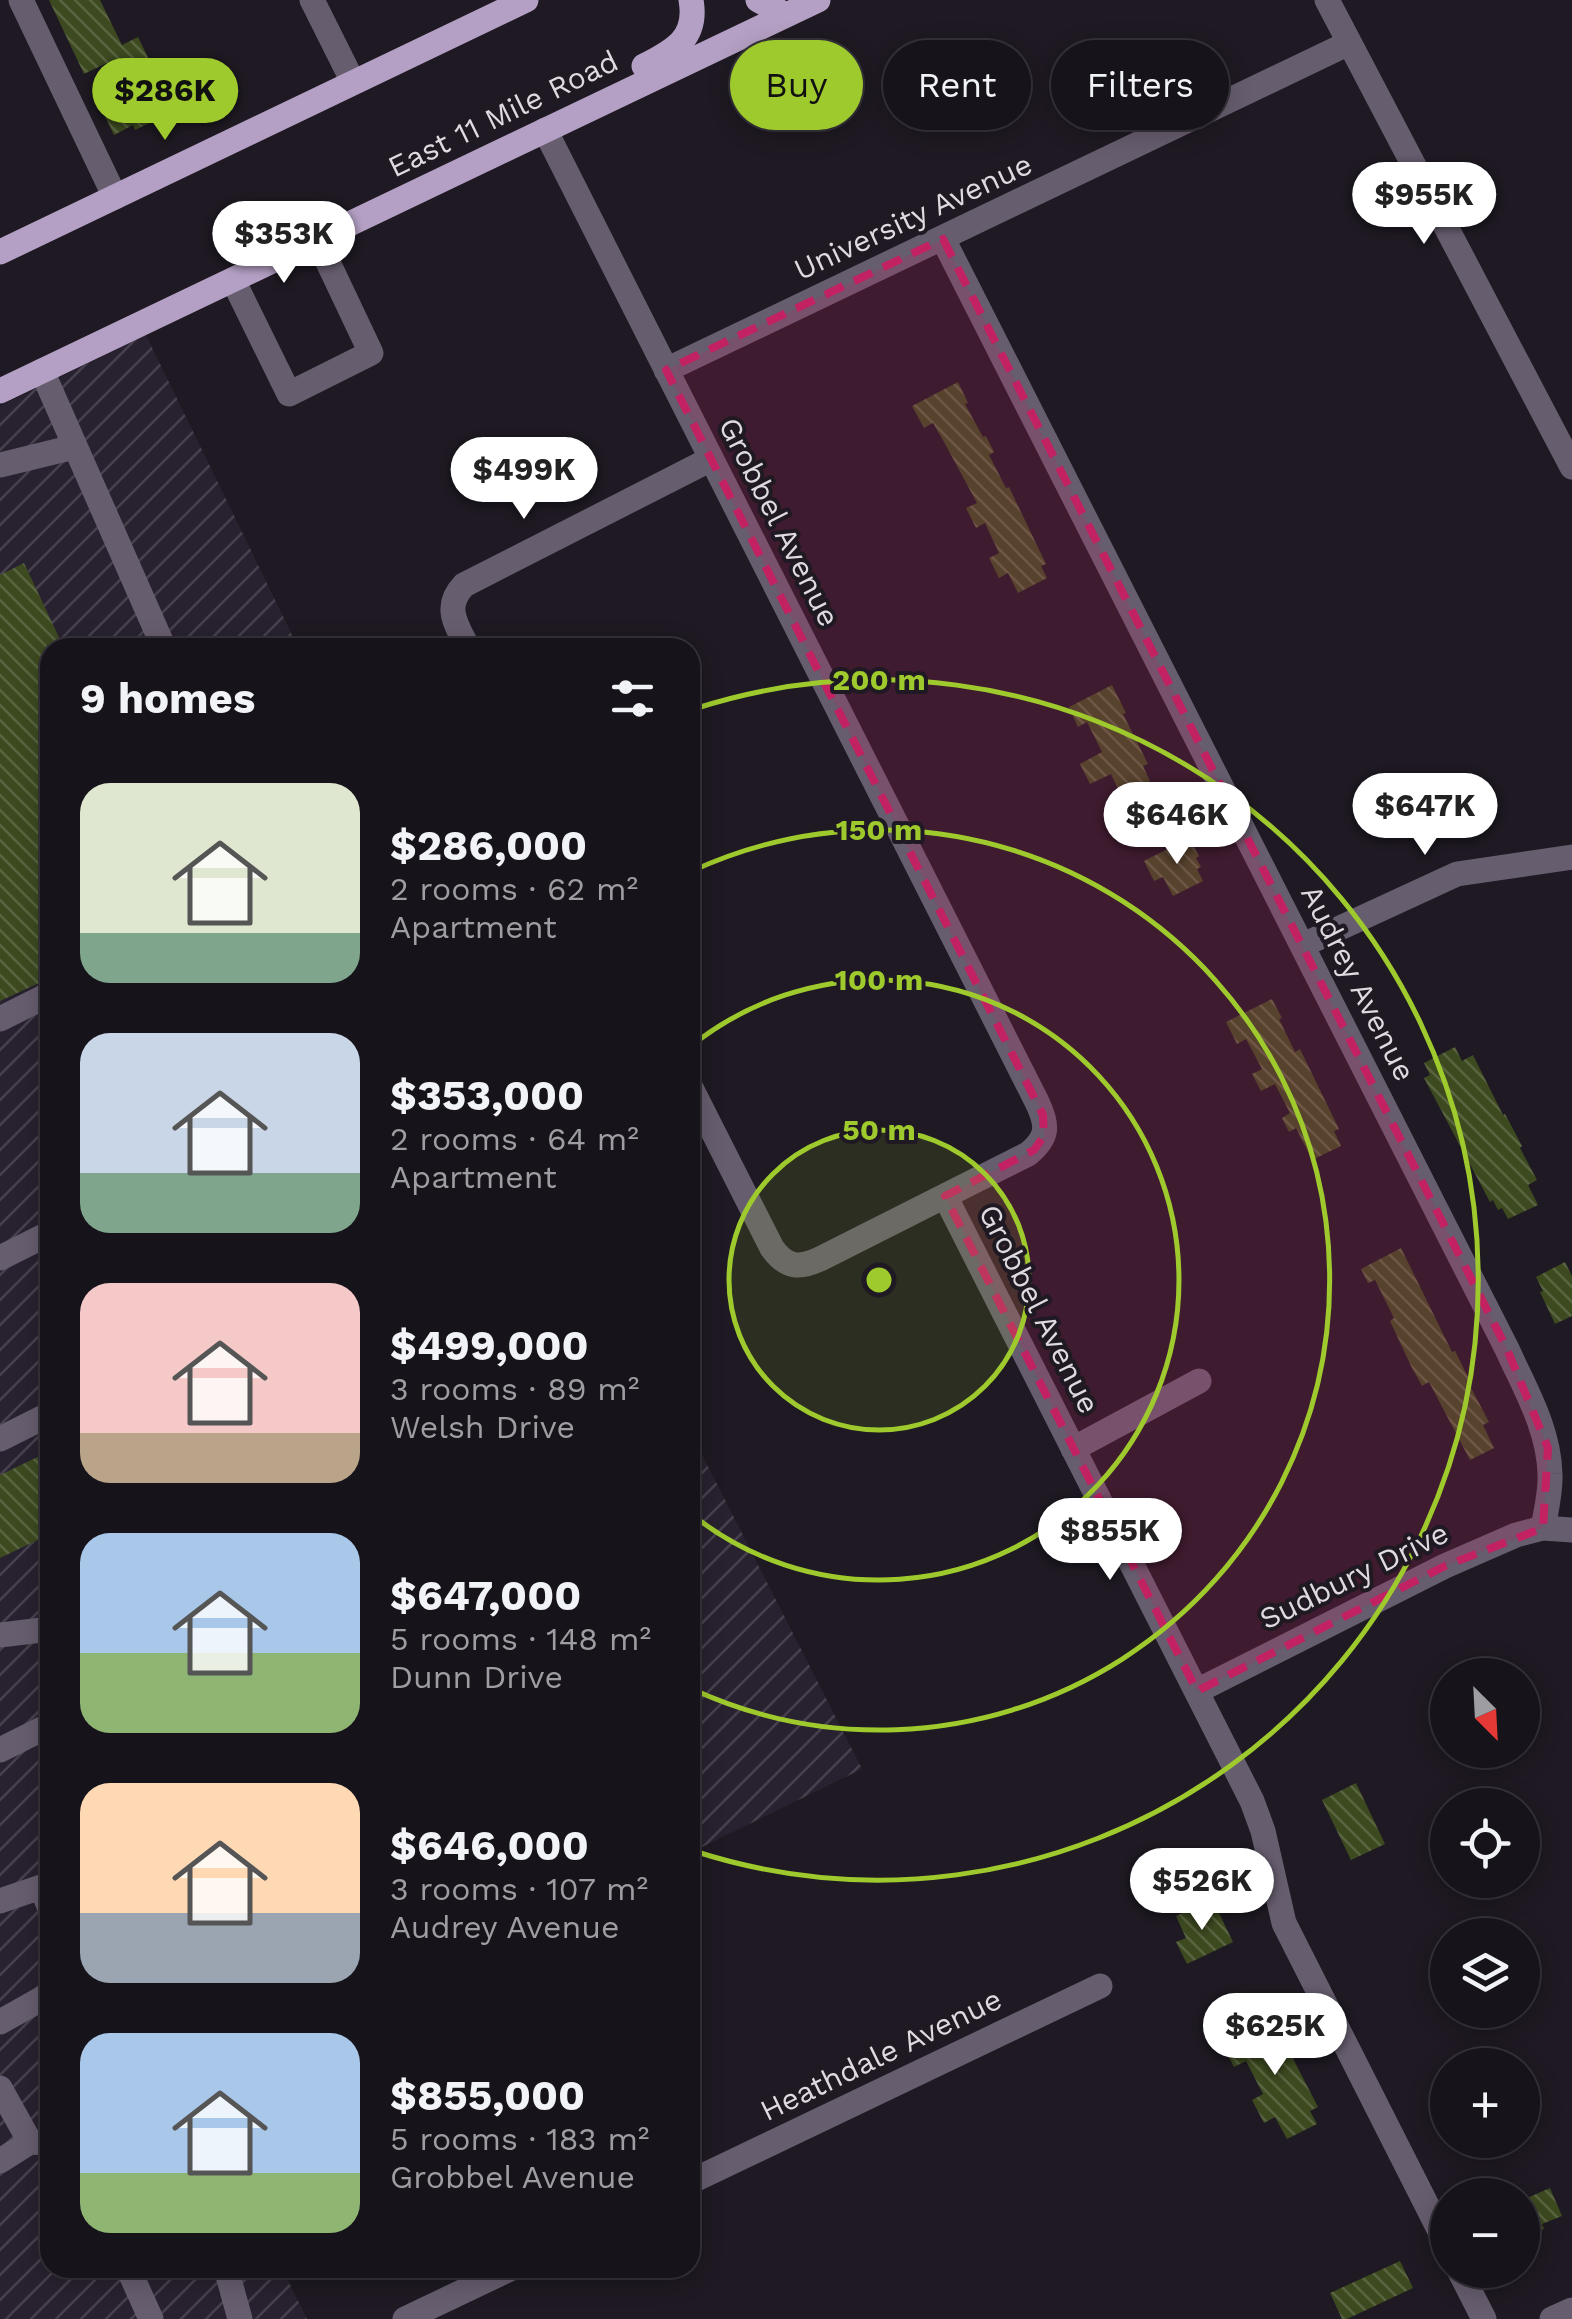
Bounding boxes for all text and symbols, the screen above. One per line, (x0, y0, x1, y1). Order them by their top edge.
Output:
chip: Buy (730, 40, 863, 130)
chip: Rent (883, 40, 1031, 130)
chip: Filters (1051, 40, 1229, 130)
street label: East 11 Mile Road (382, 43, 623, 184)
pin: $286K (95, 58, 235, 143)
text: $286K (114, 71, 216, 109)
street label: University Avenue (788, 146, 1037, 287)
pin: $955K (1354, 162, 1494, 247)
text: $955K (1374, 175, 1474, 213)
pin: $353K (214, 201, 354, 286)
text: $353K (234, 214, 334, 252)
street label: Grobbel Avenue (712, 412, 847, 632)
pin: $499K (454, 437, 594, 522)
text: $499K (473, 450, 575, 488)
text: 200 m (832, 662, 926, 697)
icon: filters (605, 671, 660, 726)
text: 9 homes (80, 674, 255, 723)
pin: $647K (1355, 773, 1495, 858)
pin: $646K (1107, 782, 1247, 867)
text: $647K (1375, 786, 1475, 824)
text: $646K (1126, 795, 1228, 833)
text: 150 m (836, 812, 922, 847)
text: $286,000 (390, 821, 587, 870)
icon: home (160, 823, 280, 943)
text: 2 rooms · 62 m² (390, 870, 638, 908)
street label: Audrey Avenue (1294, 879, 1423, 1087)
text: Apartment (390, 908, 557, 946)
text: 100 m (835, 962, 923, 997)
text: $353,000 (390, 1071, 584, 1120)
icon: home (160, 1073, 280, 1193)
text: 50 m (842, 1112, 916, 1147)
text: 2 rooms · 64 m² (390, 1120, 639, 1158)
text: Apartment (390, 1158, 557, 1196)
street label: Grobbel Avenue (972, 1199, 1107, 1419)
centre of rings (861, 1262, 897, 1298)
text: $499,000 (390, 1321, 588, 1370)
icon: home (160, 1323, 280, 1443)
text: 3 rooms · 89 m² (390, 1370, 639, 1408)
text: Welsh Drive (390, 1408, 575, 1446)
pin: $855K (1040, 1498, 1180, 1583)
text: $855K (1060, 1511, 1160, 1549)
street label: Sudbury Drive (1254, 1515, 1454, 1636)
text: $647,000 (390, 1571, 581, 1620)
icon: home (160, 1573, 280, 1693)
text: 5 rooms · 148 m² (390, 1620, 651, 1658)
text: Dunn Drive (390, 1658, 563, 1696)
north arrow (1430, 1658, 1540, 1768)
map controls (1430, 1658, 1540, 2288)
button: locate (1430, 1788, 1540, 1898)
text: $646,000 (390, 1821, 589, 1870)
icon: home (160, 1823, 280, 1943)
pin: $526K (1132, 1848, 1272, 1933)
text: $526K (1152, 1861, 1252, 1899)
text: 3 rooms · 107 m² (390, 1870, 648, 1908)
text: Audrey Avenue (390, 1908, 619, 1946)
button: layers (1430, 1918, 1540, 2028)
street label: Heathdale Avenue (754, 1981, 1007, 2128)
pin: $625K (1205, 1993, 1345, 2078)
text: $625K (1225, 2006, 1325, 2044)
button: + (1430, 2048, 1540, 2158)
text: $855,000 (390, 2071, 585, 2120)
icon: home (160, 2073, 280, 2193)
text: 5 rooms · 183 m² (390, 2120, 650, 2158)
text: Grobbel Avenue (390, 2158, 635, 2196)
button: − (1430, 2178, 1540, 2288)

